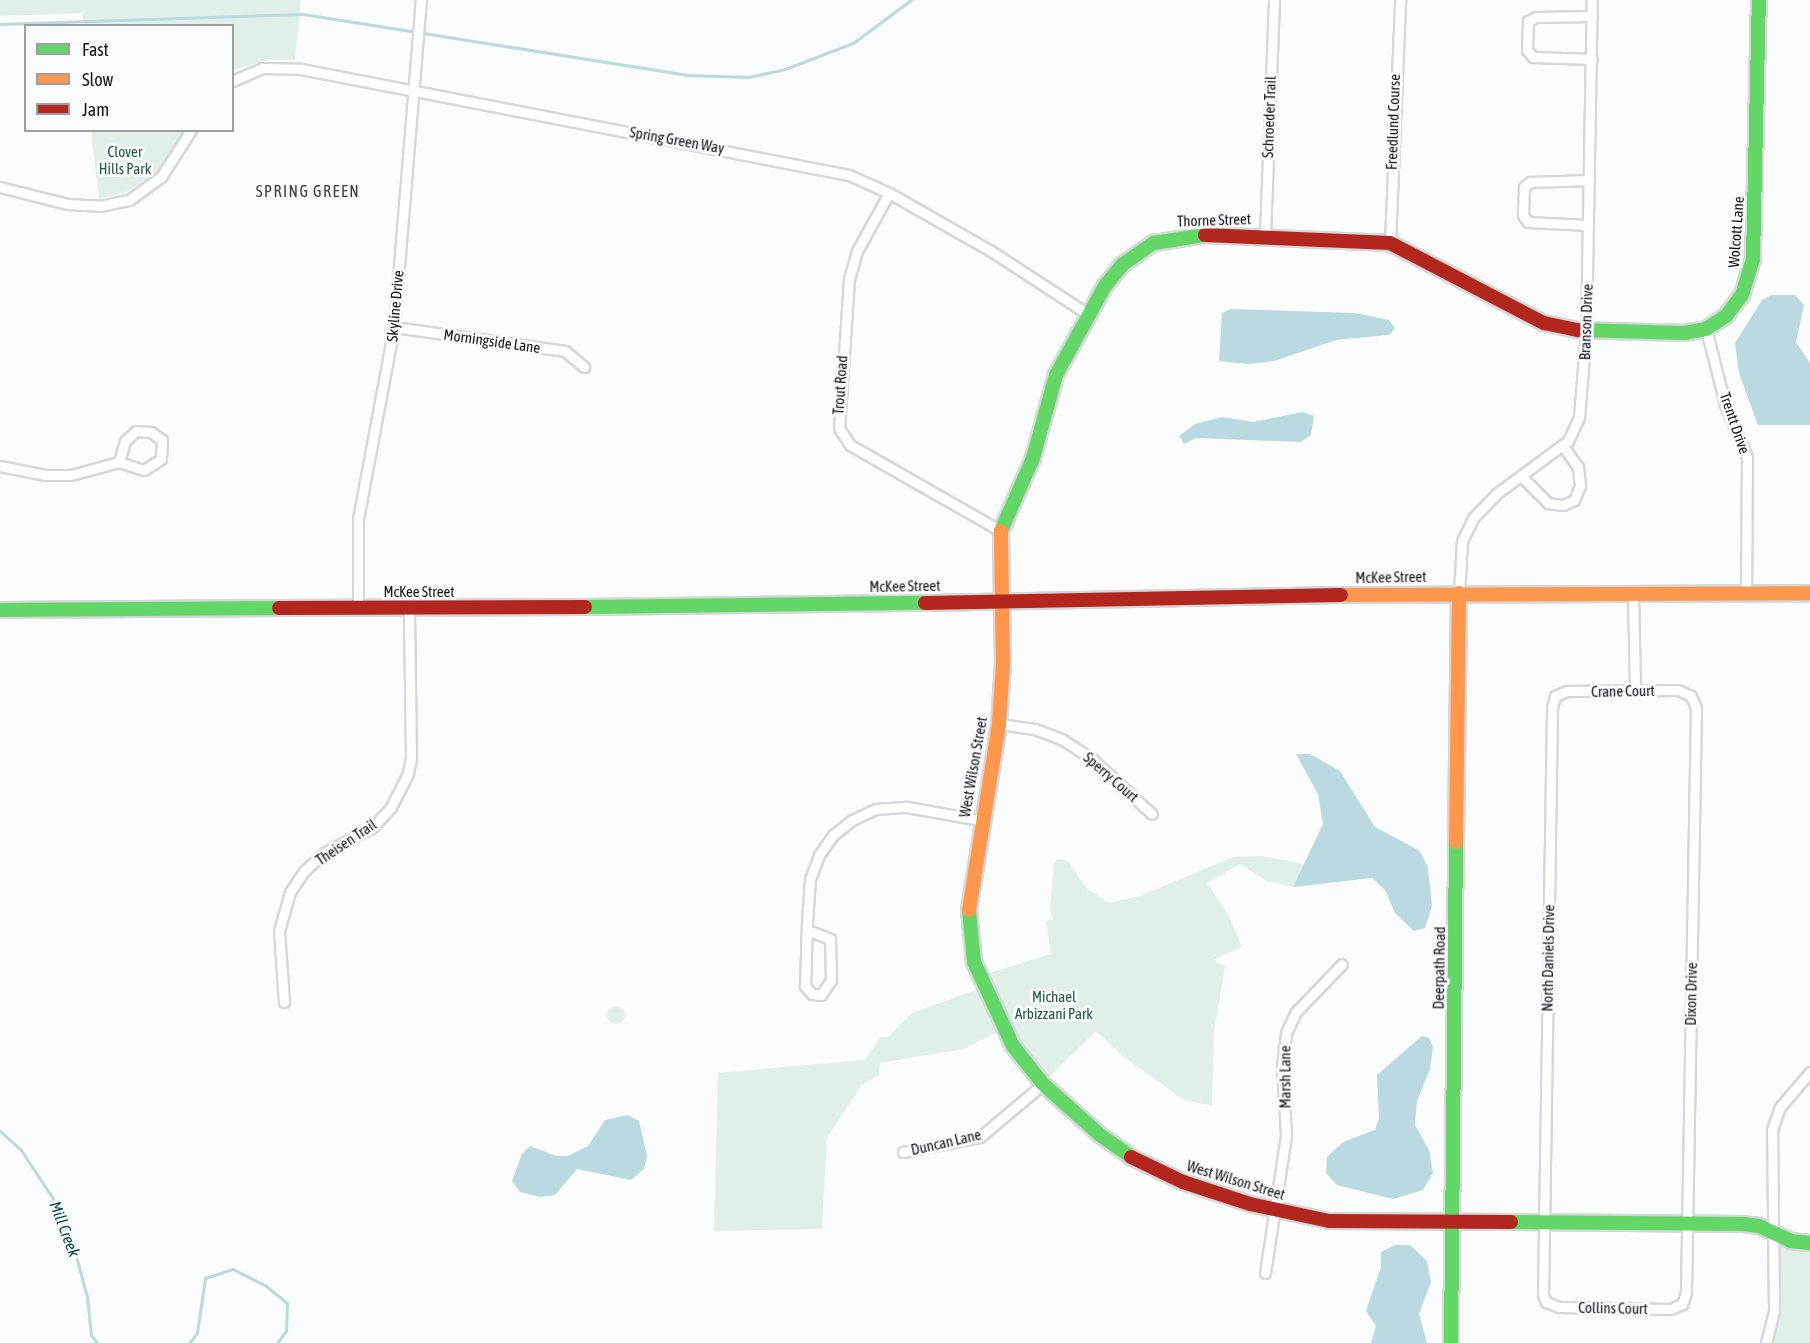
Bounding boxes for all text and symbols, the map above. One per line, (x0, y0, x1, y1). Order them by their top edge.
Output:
legend (24, 24, 234, 132)
text: Fast (82, 39, 109, 60)
text: Slow (82, 69, 113, 90)
street label: Freedlund Course (1382, 74, 1404, 170)
street label: Schroeder Trail (1259, 76, 1279, 158)
text: Jam (82, 99, 109, 120)
street label: Spring Green Way (628, 123, 726, 157)
park label: Clover Hills Park (99, 142, 151, 177)
district label: SPRING GREEN (256, 181, 360, 201)
street label: Wolcott Lane (1725, 196, 1747, 268)
street label: Thorne Street (1177, 210, 1251, 230)
street label: Skyline Drive (383, 269, 407, 343)
street label: Branson Drive (1576, 284, 1596, 360)
street label: Morningside Lane (442, 325, 542, 357)
street label: Trout Road (829, 355, 851, 415)
street label: Trentt Drive (1716, 390, 1754, 456)
street label: McKee Street (1355, 567, 1427, 587)
street label: McKee Street (869, 576, 941, 596)
street label: McKee Street (383, 583, 455, 601)
street label: Crane Court (1591, 681, 1655, 701)
street label: West Wilson Street (955, 715, 991, 819)
street label: Sperry Court (1080, 748, 1142, 806)
street label: Theisen Trail (312, 815, 380, 869)
street label: North Daniels Drive (1538, 904, 1558, 1012)
street label: Deerpath Road (1429, 926, 1449, 1010)
street label: Dixon Drive (1681, 962, 1701, 1026)
park label: Michael Arbizzani Park (1015, 987, 1093, 1022)
street label: Marsh Lane (1276, 1046, 1294, 1108)
street label: Duncan Lane (909, 1125, 983, 1159)
street label: West Wilson Street (1185, 1157, 1287, 1203)
water label: Mill Creek (46, 1199, 84, 1259)
street label: Collins Court (1578, 1298, 1648, 1318)

